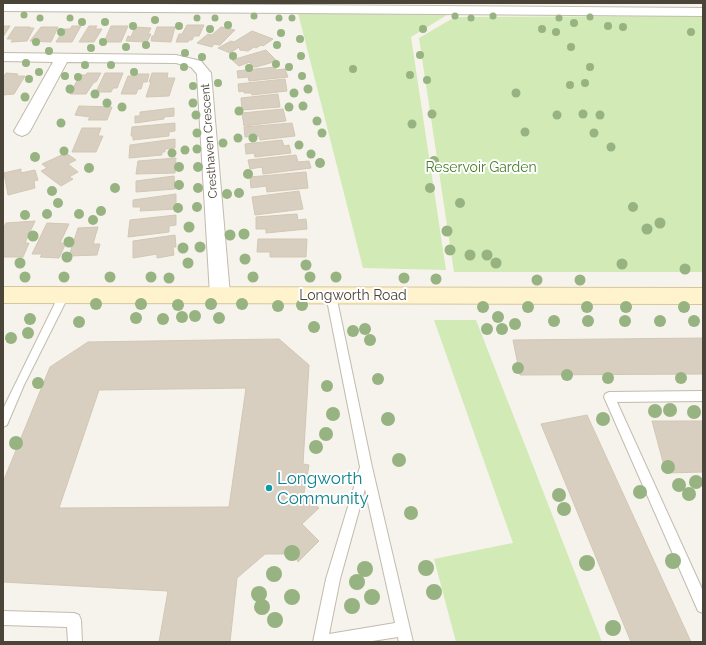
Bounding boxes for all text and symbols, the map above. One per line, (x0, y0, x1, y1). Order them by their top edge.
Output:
street label: Cresthaven Crescent (198, 83, 220, 199)
park label: Reservoir Garden (425, 159, 537, 175)
street label: Longworth Road (299, 287, 407, 303)
place label: Longworth Community (277, 468, 369, 508)
marker: Longworth Community (264, 483, 274, 493)

